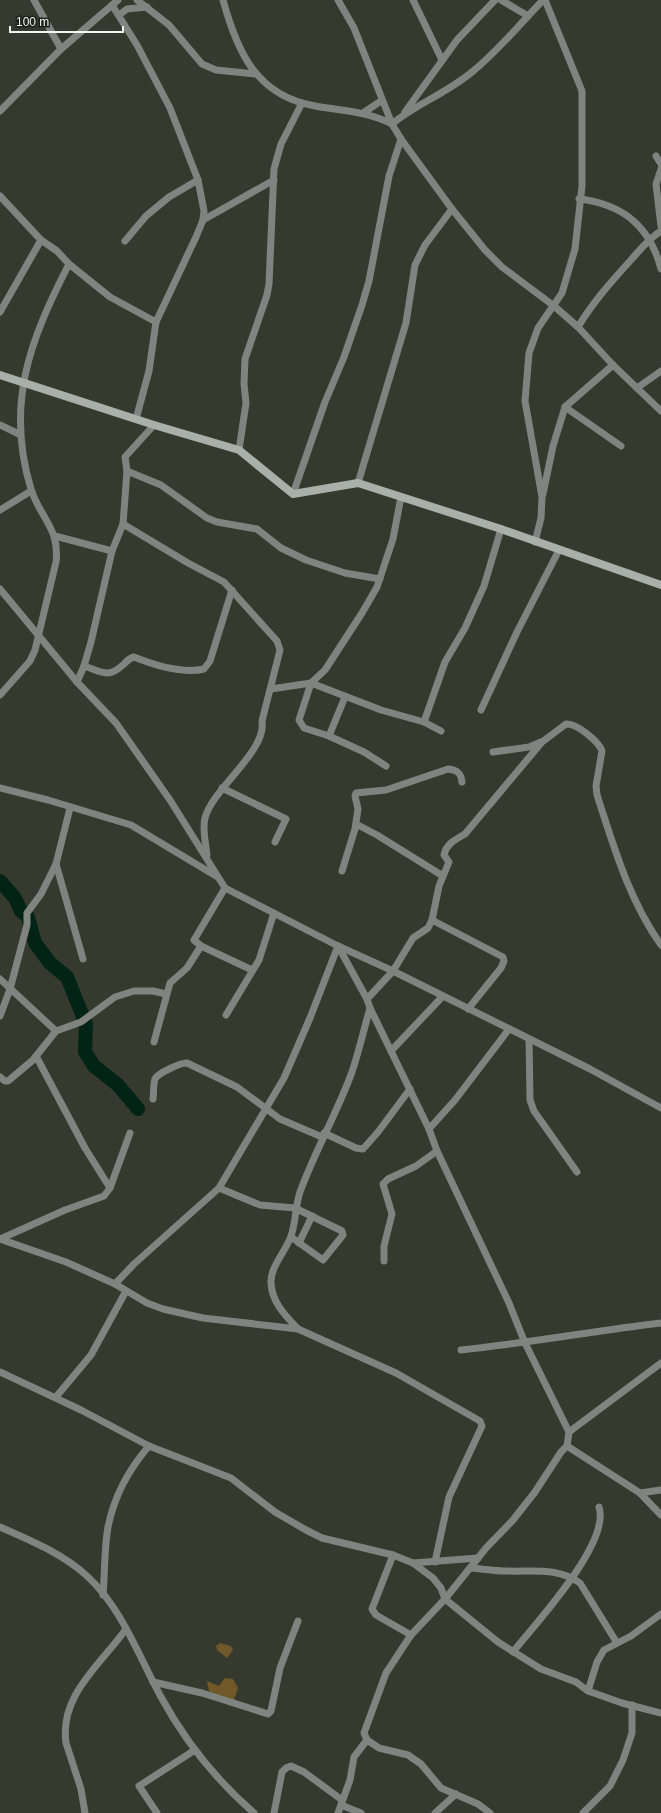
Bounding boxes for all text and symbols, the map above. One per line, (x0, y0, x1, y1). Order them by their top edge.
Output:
scale bar (10, 8, 123, 34)
text: 100 m (16, 15, 49, 29)

